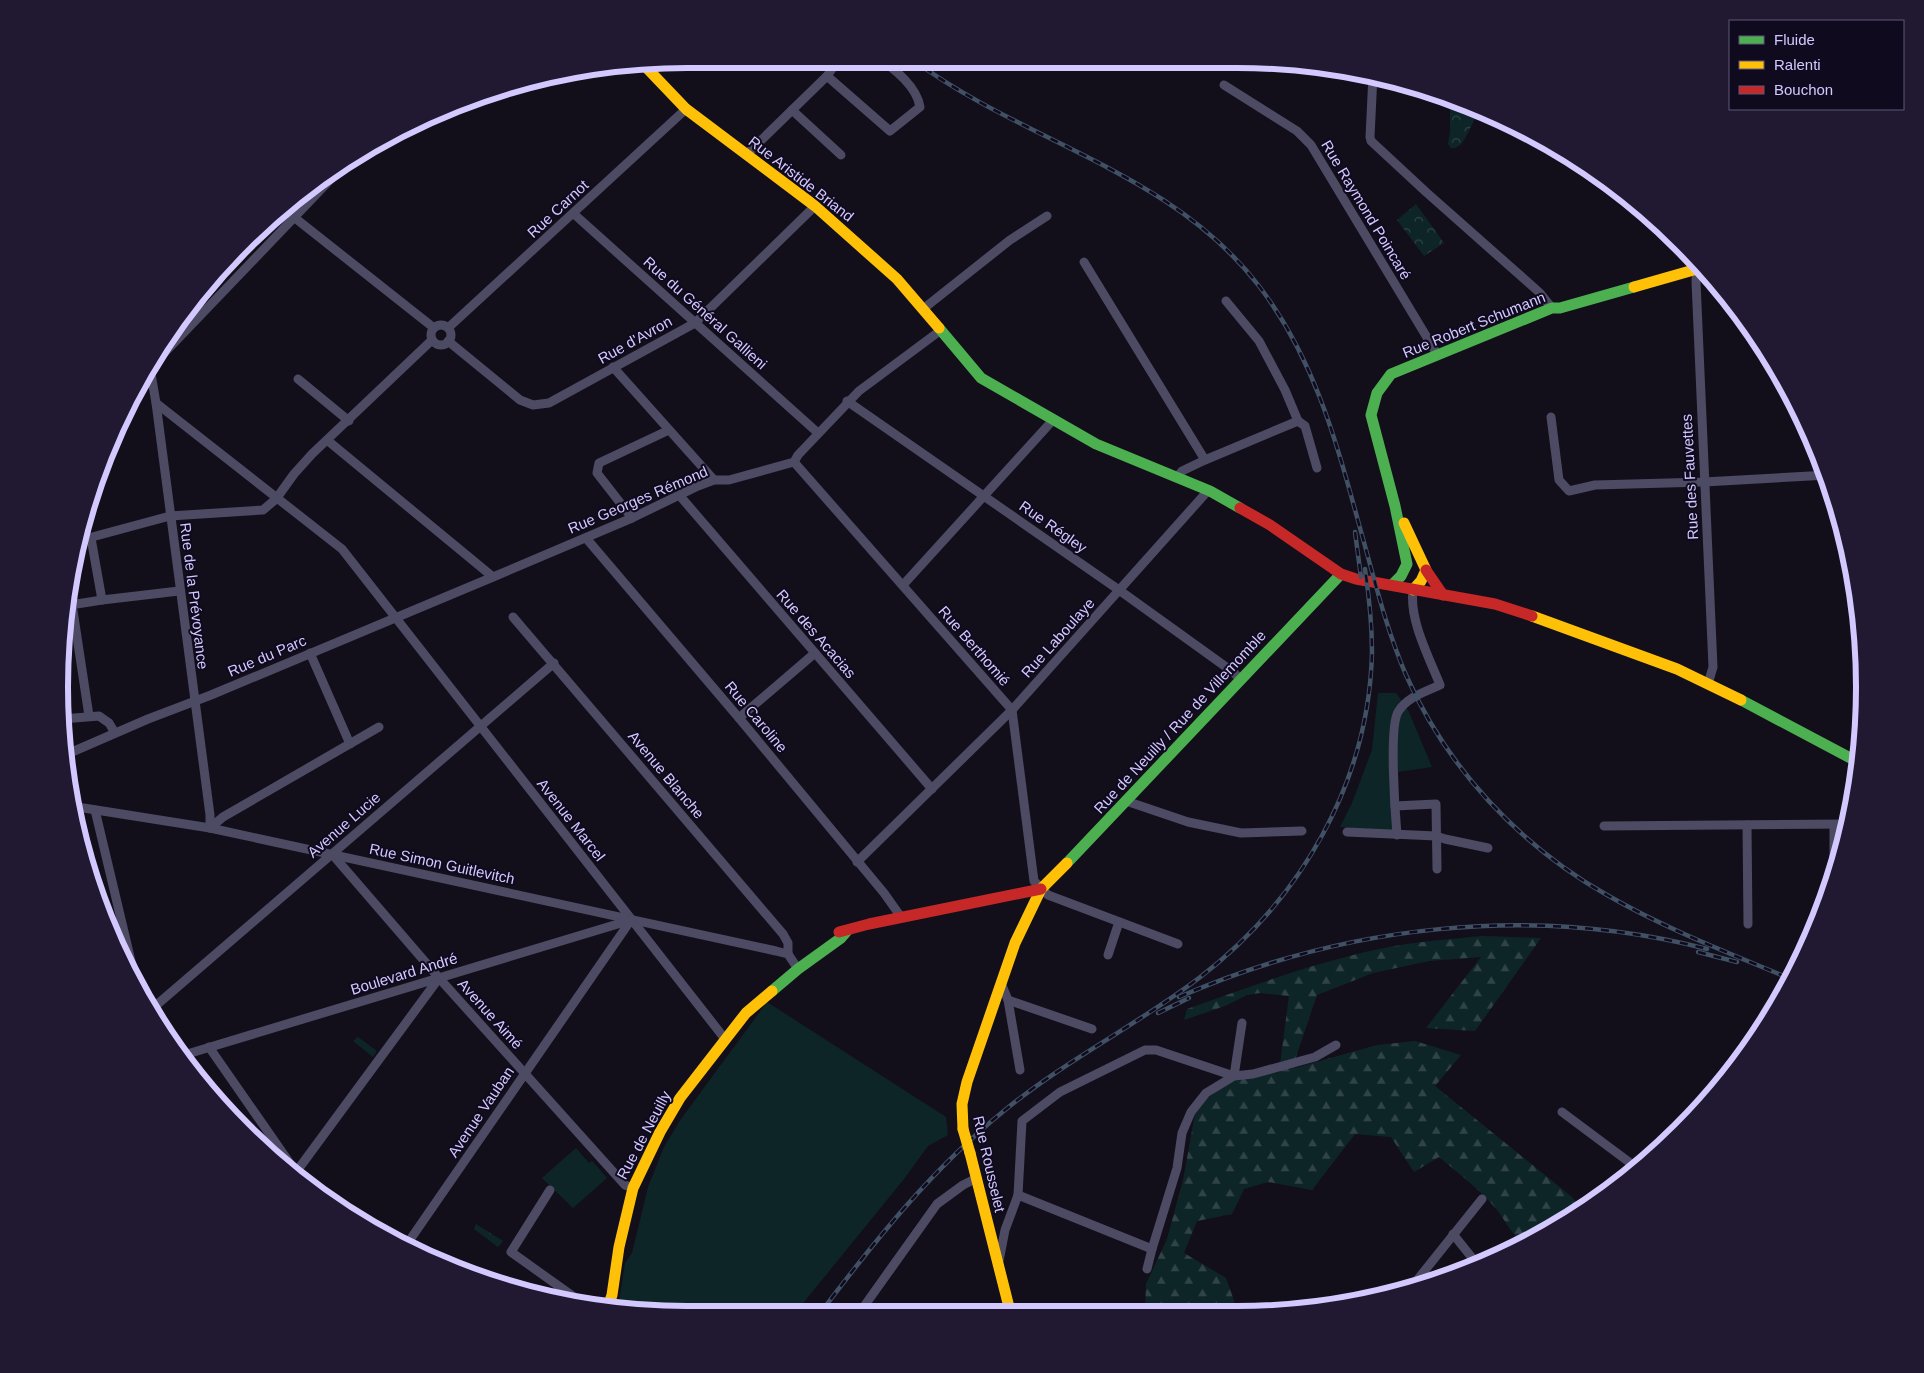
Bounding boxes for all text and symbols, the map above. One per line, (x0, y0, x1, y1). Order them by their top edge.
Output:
legend (1729, 20, 1904, 110)
text: Fluide (1774, 31, 1815, 48)
text: Ralenti (1774, 56, 1821, 73)
text: Bouchon (1774, 81, 1833, 98)
street label: Rue Aristide Briand (745, 132, 857, 225)
street label: Rue Raymond Poincaré (1318, 137, 1415, 282)
street label: Rue Carnot (524, 176, 592, 241)
street label: Rue du Général Gallieni (640, 253, 771, 373)
street label: Rue Robert Schumann (1400, 288, 1548, 361)
street label: Rue d'Avron (595, 312, 675, 367)
street label: Rue des Fauvettes (1678, 414, 1701, 540)
street label: Rue Georges Rémond (565, 462, 710, 537)
street label: Rue Régley (1016, 497, 1091, 556)
street label: Rue de la Prévoyance (177, 522, 212, 670)
street label: Rue des Acacias (773, 586, 859, 681)
street label: Rue Laboulaye (1018, 594, 1098, 681)
street label: Rue Berthomié (935, 602, 1014, 689)
street label: Rue de Neuilly / Rue de Villemomble (1090, 627, 1269, 817)
street label: Rue du Parc (225, 631, 309, 680)
street label: Rue Caroline (722, 678, 791, 756)
street label: Avenue Blanche (625, 727, 708, 822)
street label: Avenue Marcel (534, 775, 609, 864)
street label: Avenue Lucie (304, 788, 383, 861)
street label: Rue Simon Guitlevitch (368, 840, 516, 887)
street label: Boulevard André (348, 949, 459, 998)
street label: Avenue Aimé (455, 975, 526, 1052)
street label: Avenue Vauban (444, 1063, 517, 1160)
street label: Rue de Neuilly (613, 1087, 674, 1182)
street label: Rue Rousselet (970, 1114, 1009, 1215)

